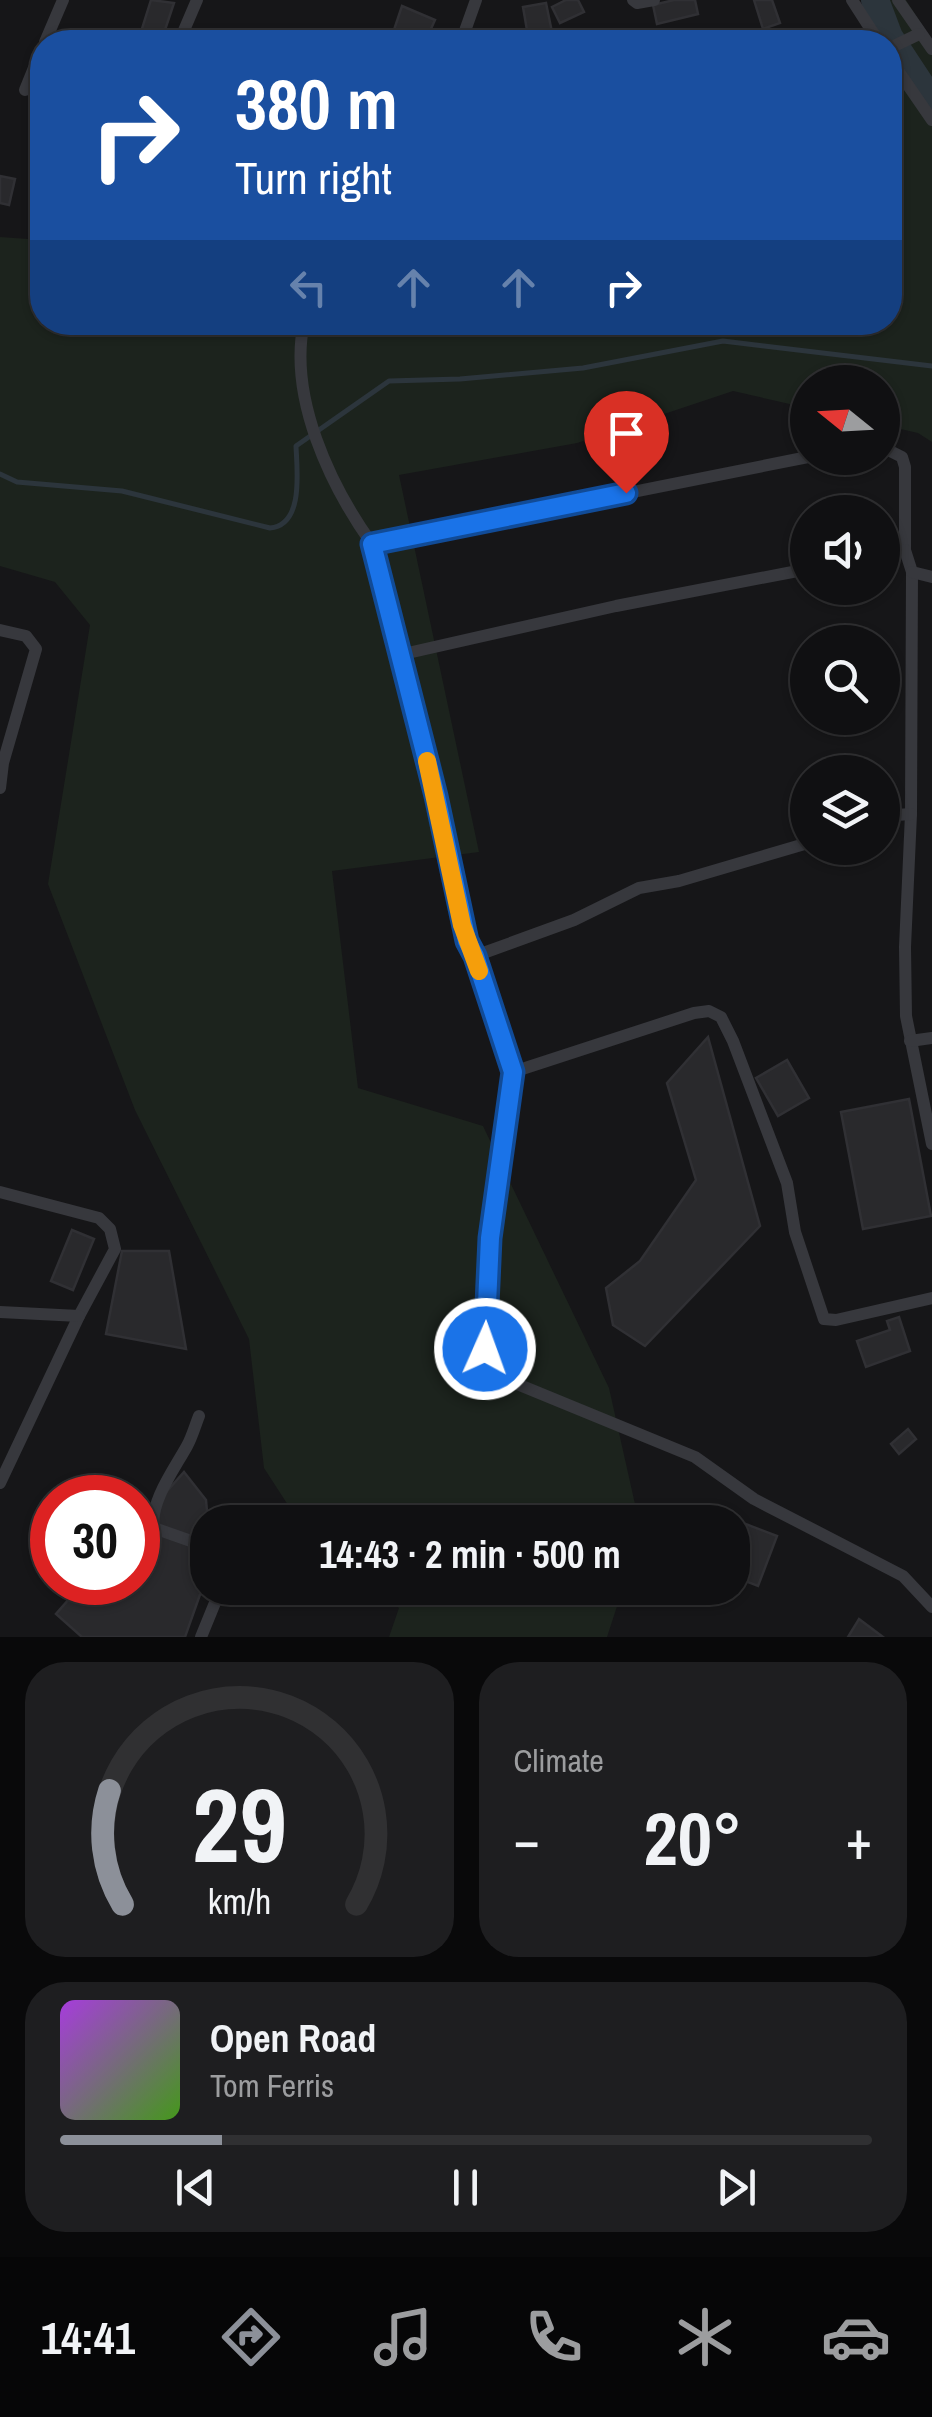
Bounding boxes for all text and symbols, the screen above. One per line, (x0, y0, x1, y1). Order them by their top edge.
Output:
text: 380 m (235, 57, 398, 151)
icon: right (70, 70, 200, 200)
text: Turn right (235, 147, 392, 208)
icon: left (281, 260, 336, 315)
icon: ahead (386, 260, 441, 315)
icon: ahead (491, 260, 546, 315)
icon: right (596, 260, 651, 315)
north arrow (790, 365, 900, 475)
map controls (790, 365, 900, 865)
pin (584, 391, 669, 494)
icon: arrive (599, 406, 654, 461)
button: sound (790, 495, 900, 605)
button: search (790, 625, 900, 735)
button: layers (790, 755, 900, 865)
position arrow (433, 1297, 537, 1401)
speed limit sign: 30 (30, 1475, 160, 1605)
text: 14:43 · 2 min · 500 m (319, 1529, 621, 1580)
text: Climate (514, 1739, 604, 1782)
text: 29 (192, 1754, 287, 1894)
text: 20° (644, 1787, 742, 1888)
text: − (514, 1802, 540, 1876)
text: + (846, 1802, 872, 1876)
text: km/h (207, 1877, 271, 1925)
text: Open Road (210, 2013, 376, 2064)
text: Tom Ferris (210, 2064, 334, 2107)
icon: previous (168, 2160, 223, 2215)
icon: pause (438, 2160, 493, 2215)
icon: next (709, 2160, 764, 2215)
icon: directions (216, 2302, 286, 2372)
icon: music (368, 2302, 438, 2372)
icon: phone (519, 2302, 589, 2372)
icon: climate (670, 2302, 740, 2372)
icon: car (821, 2302, 891, 2372)
text: 14:41 (41, 2307, 135, 2368)

